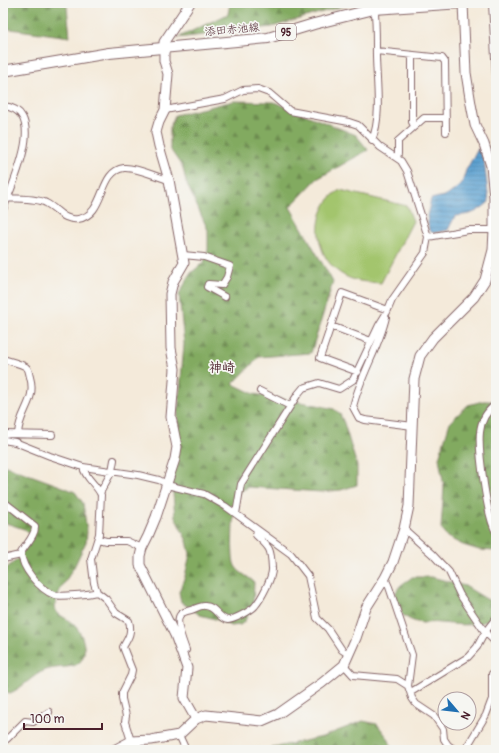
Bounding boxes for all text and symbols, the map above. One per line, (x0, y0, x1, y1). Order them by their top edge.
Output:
street label: 添田赤池線 (204, 21, 260, 38)
road number: 95 (276, 24, 296, 40)
district label: 神崎 (209, 360, 235, 376)
north arrow (437, 691, 477, 731)
scale bar (24, 705, 102, 731)
text: N (458, 709, 473, 722)
text: 100 m (30, 712, 65, 727)

